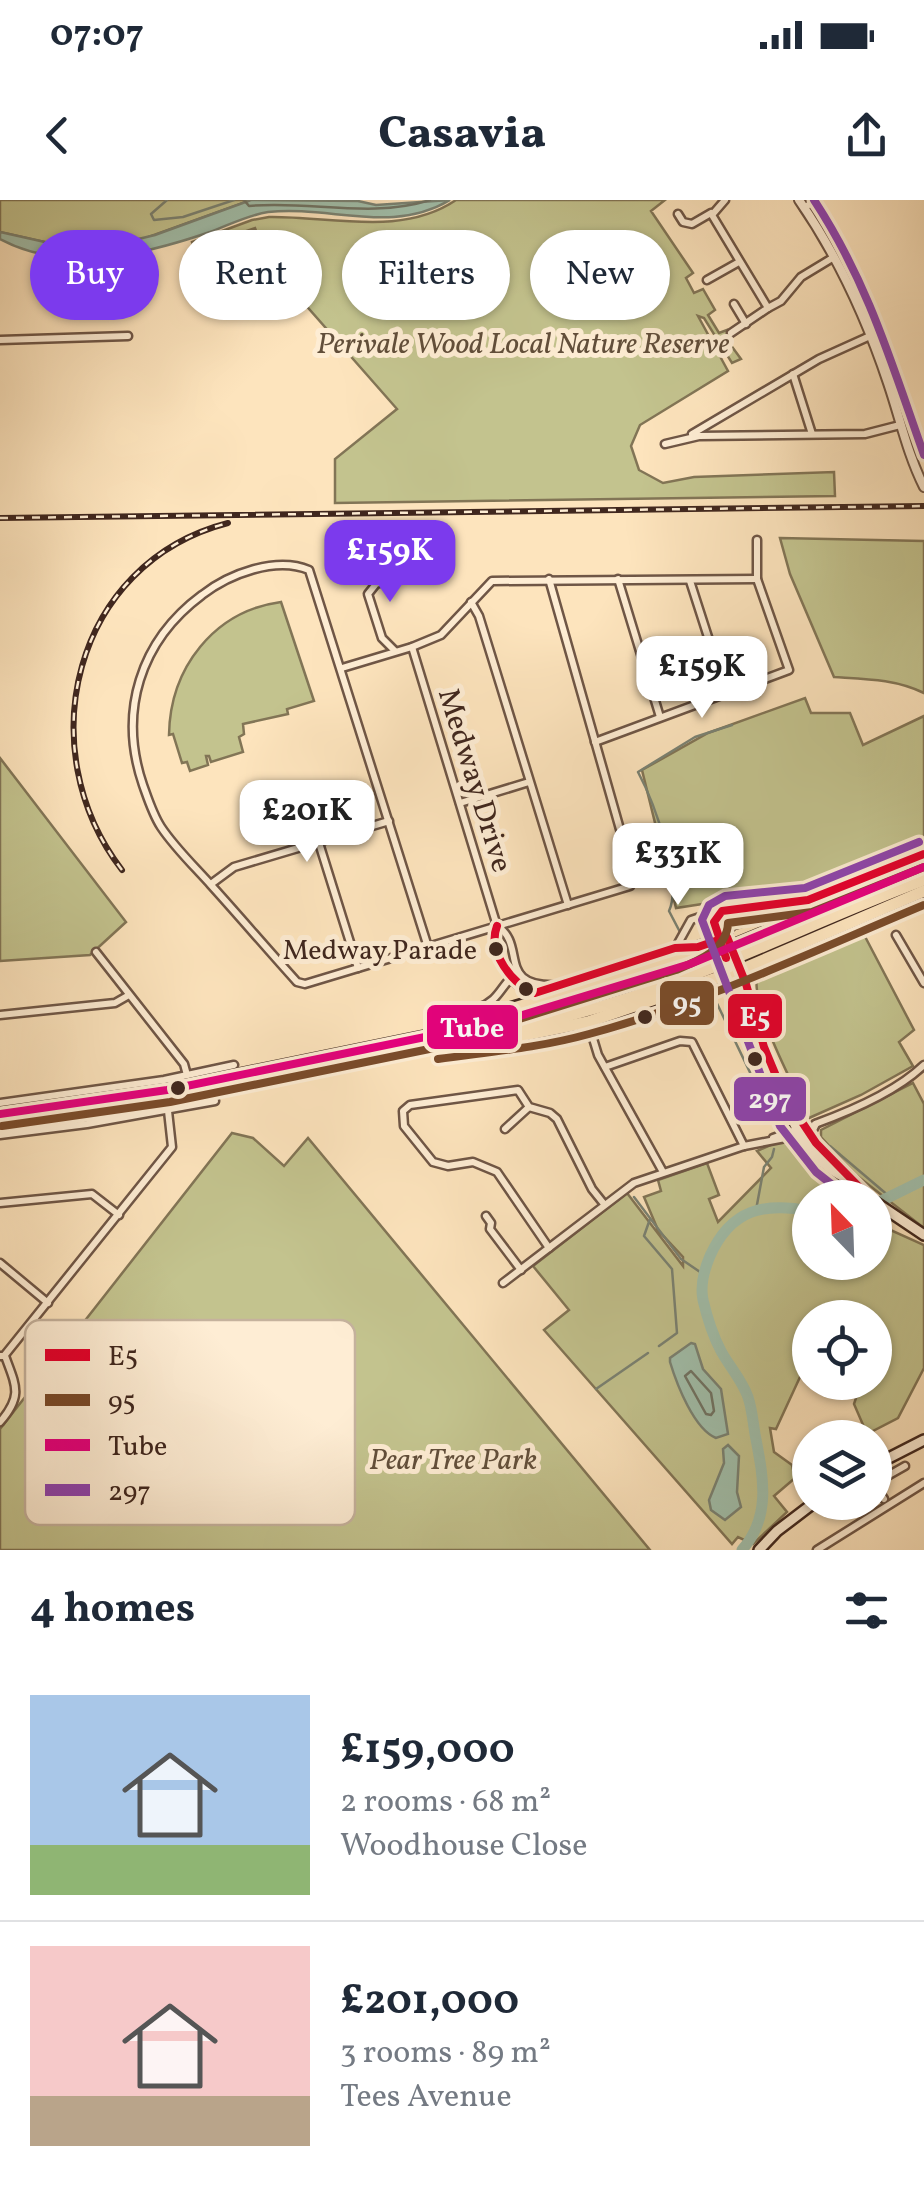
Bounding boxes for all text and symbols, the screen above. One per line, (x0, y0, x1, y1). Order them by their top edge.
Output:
text: 07:07 (50, 9, 144, 62)
text: Casavia (378, 104, 546, 167)
icon: back (30, 108, 85, 163)
icon: share (839, 108, 894, 163)
chip: Buy (30, 230, 159, 320)
chip: Rent (179, 230, 322, 320)
chip: Filters (342, 230, 510, 320)
chip: New (530, 230, 670, 320)
park label: Perivale Wood Local Nature Reserve (317, 324, 730, 366)
pin: £159K (320, 520, 460, 605)
text: £159K (346, 530, 434, 574)
pin: £159K (632, 636, 772, 721)
text: £159K (658, 646, 746, 690)
street label: Medway Drive (426, 683, 522, 878)
pin: £201K (237, 780, 377, 865)
text: £201K (262, 790, 352, 834)
pin: £331K (608, 823, 748, 908)
text: £331K (634, 833, 722, 877)
place label: Medway Parade (283, 932, 477, 971)
marker: Medway Parade (486, 939, 506, 959)
unlabelled marker (516, 979, 536, 999)
line badge: 95 (658, 979, 716, 1027)
text: 95 (673, 985, 701, 1024)
line badge: E5 (726, 992, 784, 1040)
text: E5 (740, 999, 770, 1038)
line badge: Tube (425, 1003, 520, 1051)
unlabelled marker (635, 1007, 655, 1027)
text: Tube (440, 1010, 504, 1049)
unlabelled marker (745, 1049, 765, 1069)
line badge: 297 (732, 1075, 808, 1123)
unlabelled marker (168, 1078, 188, 1098)
text: 297 (748, 1081, 792, 1120)
north arrow (792, 1180, 892, 1280)
map controls (792, 1180, 892, 1520)
button: locate (792, 1300, 892, 1400)
legend (25, 1320, 355, 1525)
text: E5 (108, 1338, 138, 1377)
text: 95 (108, 1383, 136, 1422)
button: layers (792, 1420, 892, 1520)
text: Tube (108, 1428, 167, 1467)
park label: Pear Tree Park (369, 1440, 537, 1482)
text: 297 (108, 1473, 151, 1512)
text: 4 homes (30, 1581, 195, 1640)
icon: filters (839, 1583, 894, 1638)
text: £159,000 (340, 1722, 515, 1781)
icon: home (110, 1735, 230, 1855)
text: 2 rooms · 68 m² (340, 1781, 551, 1825)
text: Woodhouse Close (340, 1825, 587, 1869)
text: £201,000 (340, 1973, 519, 2032)
icon: home (110, 1986, 230, 2106)
text: 3 rooms · 89 m² (340, 2032, 551, 2076)
text: Tees Avenue (340, 2076, 512, 2120)

